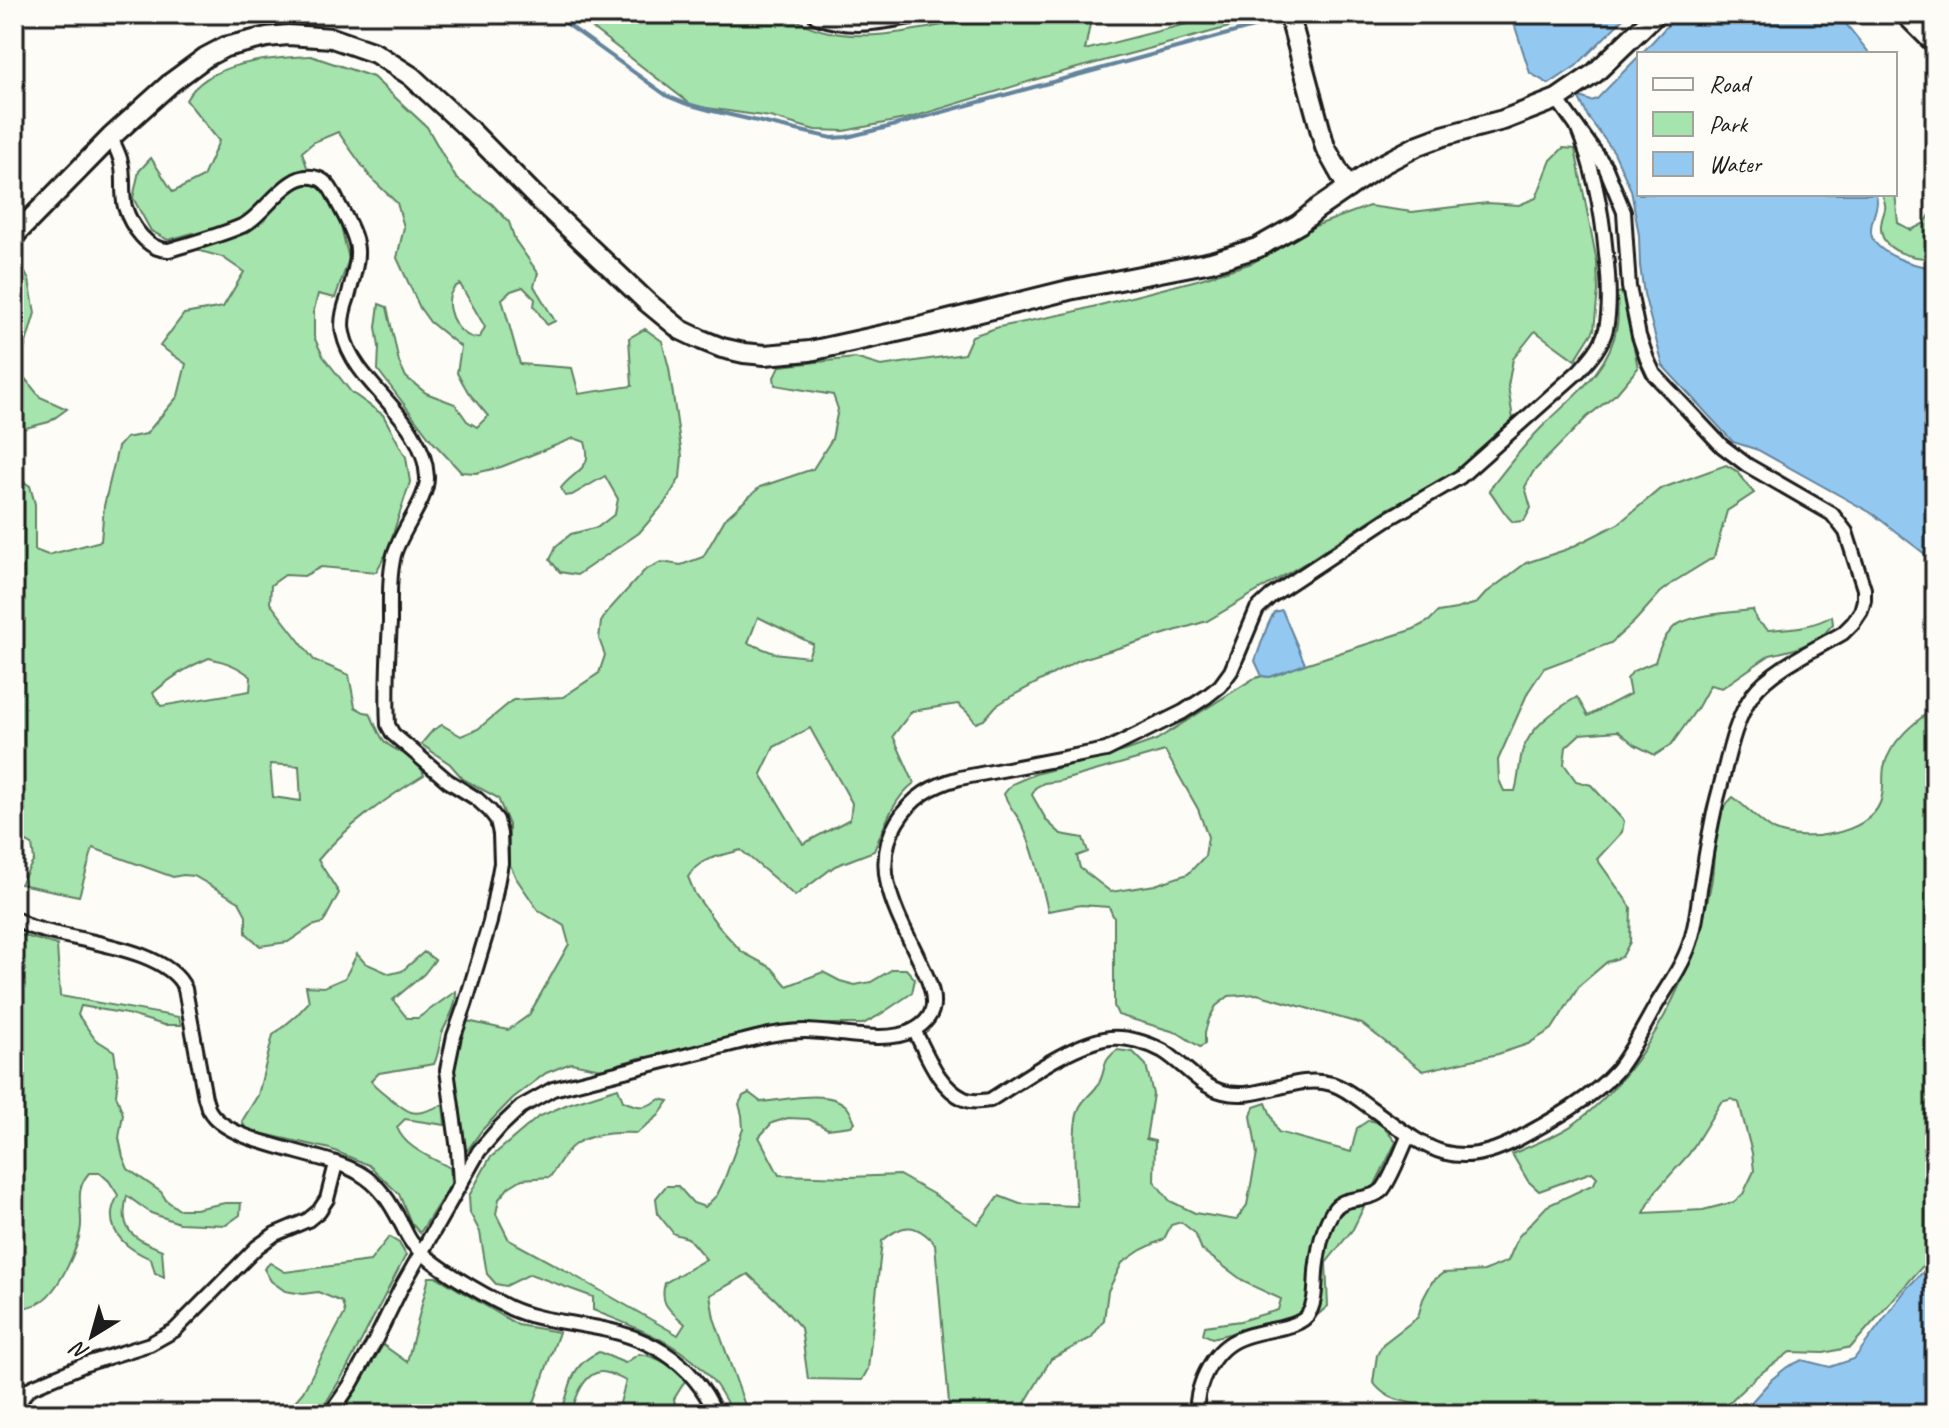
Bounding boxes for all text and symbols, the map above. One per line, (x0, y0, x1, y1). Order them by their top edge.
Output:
legend (1637, 52, 1897, 196)
text: Road (1709, 69, 1753, 99)
text: Park (1709, 109, 1749, 139)
text: Water (1709, 149, 1764, 179)
north arrow (52, 1296, 132, 1376)
text: N (64, 1334, 94, 1366)

